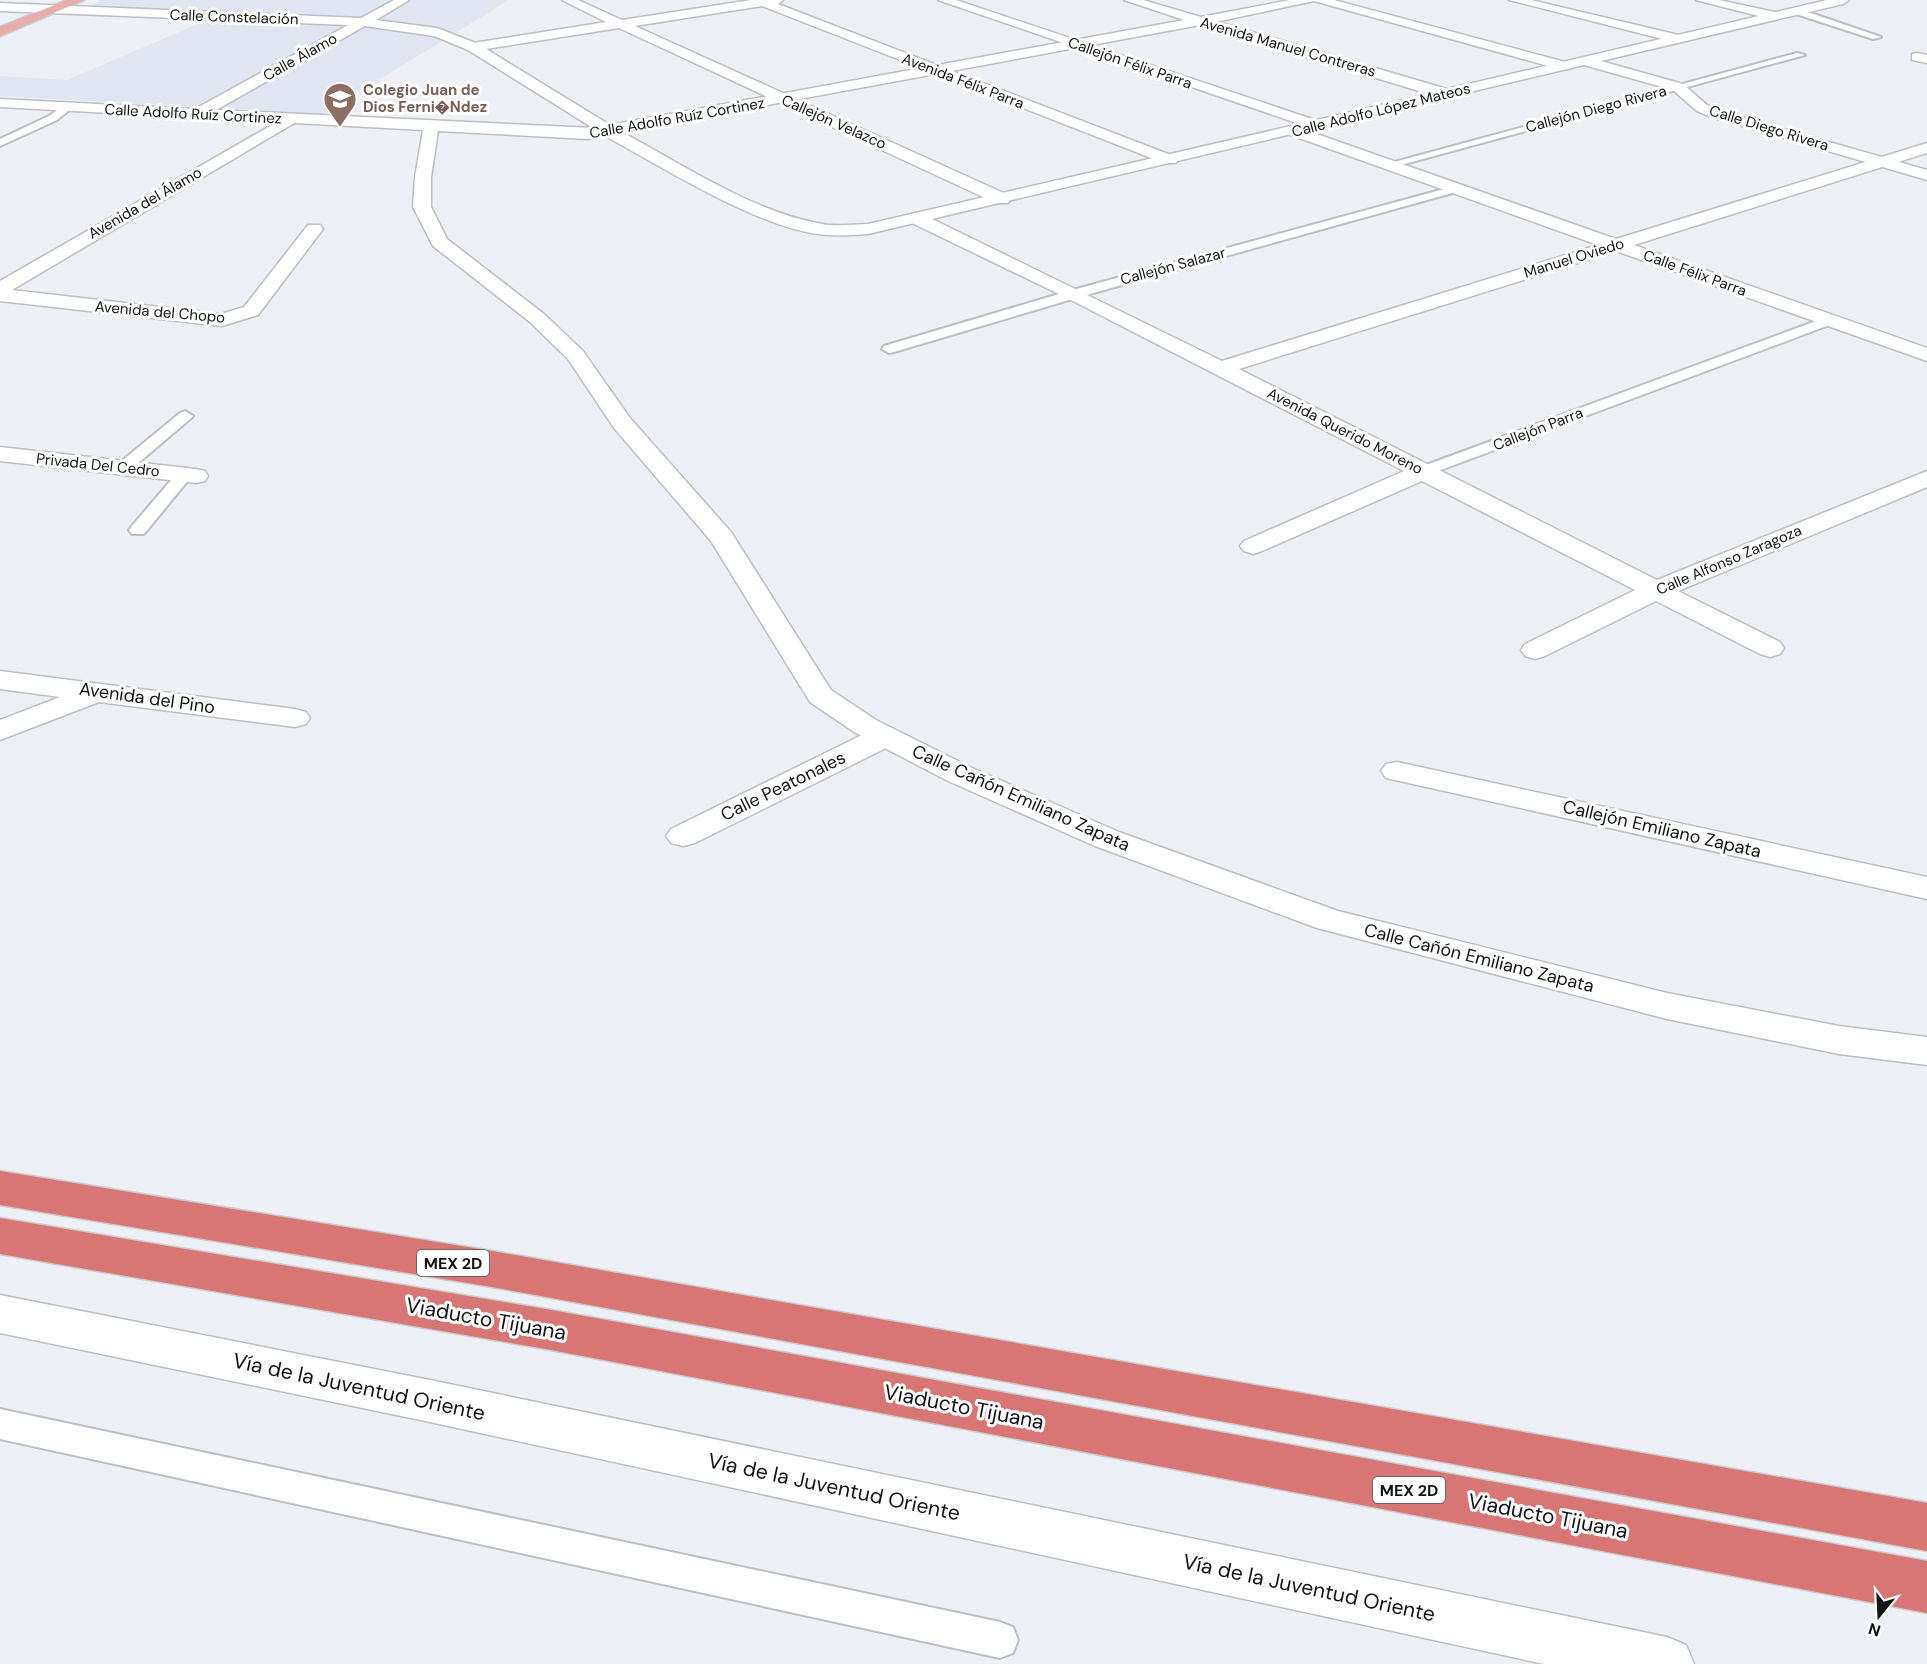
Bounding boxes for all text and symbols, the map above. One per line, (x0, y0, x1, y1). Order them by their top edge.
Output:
street label: Calle Constelación (169, 5, 299, 29)
street label: Avenida Manuel Contreras (1198, 12, 1378, 82)
street label: Calle Álamo (259, 28, 341, 86)
street label: Callejón Félix Parra (1065, 32, 1195, 94)
street label: Avenida Félix Parra (899, 48, 1027, 114)
street label: Calle Adolfo López Mateos (1290, 78, 1472, 142)
place label: Colegio Juan de Dios Ferni�Ndez (363, 80, 487, 117)
school or university icon: Colegio Juan de Dios Ferni�Ndez (322, 81, 358, 128)
street label: Callejón Diego Rivera (1523, 81, 1669, 137)
street label: Callejón Velazco (778, 90, 890, 154)
street label: Calle Adolfo Ruíz Cortinez (588, 93, 766, 143)
street label: Calle Adolfo Ruíz Cortinez (104, 99, 282, 129)
street label: Calle Diego Rivera (1707, 100, 1831, 156)
street label: Avenida del Álamo (85, 162, 206, 244)
street label: Manuel Oviedo (1521, 233, 1627, 283)
street label: Callejón Salazar (1118, 242, 1228, 290)
street label: Calle Félix Parra (1641, 245, 1749, 301)
street label: Avenida del Chopo (94, 296, 226, 328)
street label: Avenida Querido Moreno (1264, 383, 1426, 479)
street label: Callejón Parra (1490, 403, 1586, 455)
street label: Privada Del Cedro (35, 449, 161, 481)
street label: Calle Alfonso Zaragoza (1653, 520, 1805, 600)
street label: Avenida del Pino (78, 677, 216, 719)
street label: Calle Cañón Emiliano Zapata (908, 739, 1134, 857)
street label: Calle Peatonales (716, 745, 850, 827)
street label: Callejón Emiliano Zapata (1561, 795, 1763, 863)
street label: Calle Cañón Emiliano Zapata (1362, 918, 1596, 998)
road number: MEX 2D (417, 1250, 489, 1276)
street label: Viaducto Tijuana (404, 1291, 568, 1347)
street label: Vía de la Juventud Oriente (230, 1347, 488, 1427)
street label: Viaducto Tijuana (882, 1378, 1046, 1436)
street label: Vía de la Juventud Oriente (705, 1447, 963, 1527)
road number: MEX 2D (1373, 1477, 1445, 1503)
street label: Viaducto Tijuana (1466, 1487, 1630, 1545)
street label: Vía de la Juventud Oriente (1180, 1548, 1438, 1628)
north arrow (1849, 1586, 1909, 1646)
text: N (1866, 1618, 1883, 1642)

